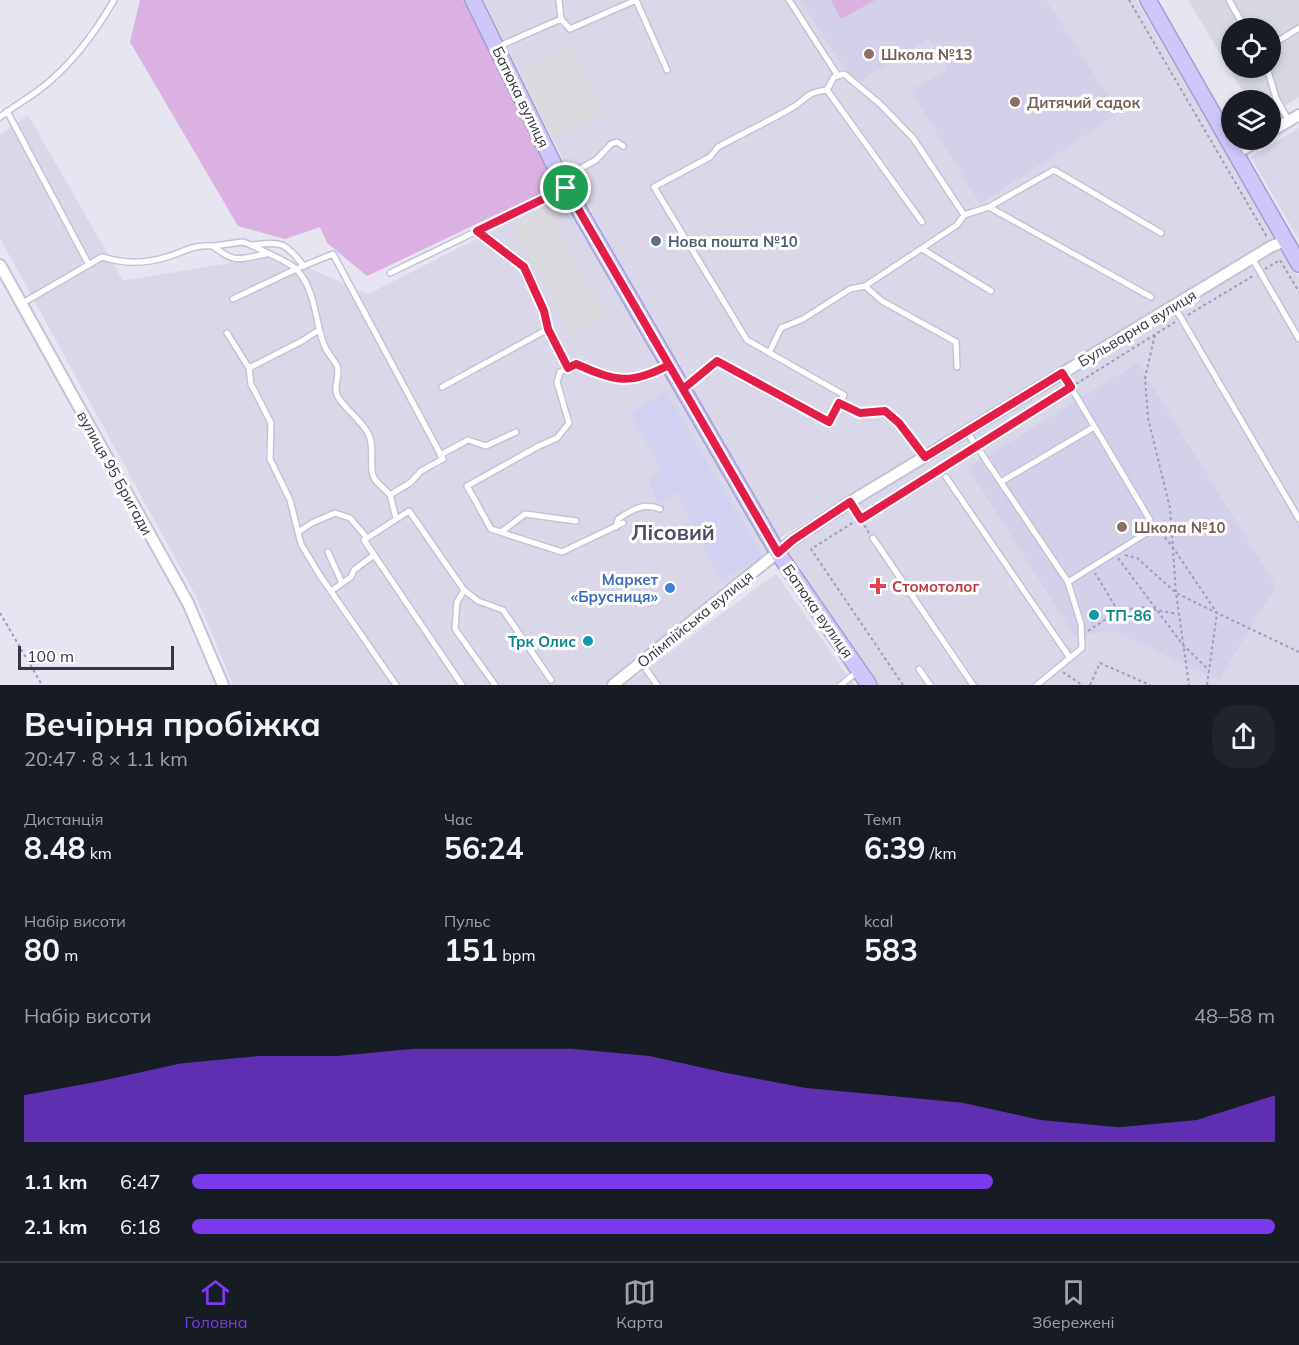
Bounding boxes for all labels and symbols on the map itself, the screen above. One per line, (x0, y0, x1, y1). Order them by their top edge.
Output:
street label: Батюка вулиця (488, 43, 554, 151)
place label: Школа №13 (881, 45, 972, 64)
marker: Школа №13 (862, 47, 876, 61)
place label: Дитячий садок (1027, 93, 1141, 112)
marker: Дитячий садок (1008, 95, 1022, 109)
pin (540, 162, 591, 213)
place label: Нова пошта №10 (668, 232, 798, 251)
marker: Нова пошта №10 (649, 234, 663, 248)
street label: Бульварна вулиця (1074, 285, 1200, 371)
street label: вулиця 95 Бригади (73, 408, 157, 538)
place label: Школа №10 (1134, 518, 1225, 537)
district label: Лісовий (631, 519, 715, 545)
marker: Школа №10 (1115, 520, 1129, 534)
street label: Батюка вулиця (779, 560, 857, 662)
street label: Олімпійська вулиця (633, 566, 757, 672)
place label: Маркет «Брусниця» (571, 570, 659, 606)
marker: Стомотолог (869, 577, 887, 595)
place label: Стомотолог (892, 577, 979, 596)
marker: Маркет «Брусниця» (663, 581, 677, 595)
place label: ТП-86 (1106, 606, 1151, 625)
marker: ТП-86 (1087, 608, 1101, 622)
place label: Трк Олис (508, 632, 576, 651)
marker: Трк Олис (581, 634, 595, 648)
scale bar (18, 643, 174, 670)

